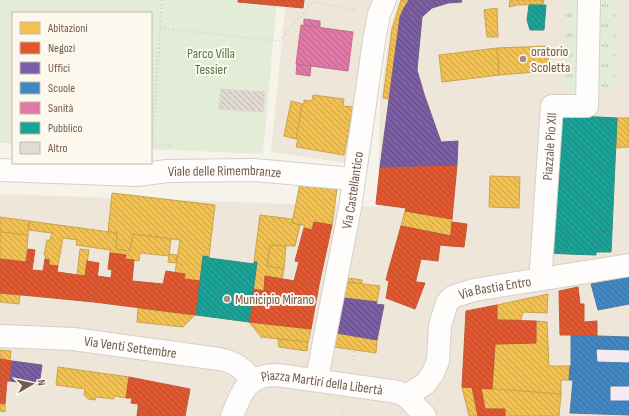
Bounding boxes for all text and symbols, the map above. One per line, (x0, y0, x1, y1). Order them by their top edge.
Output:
legend (12, 12, 152, 164)
text: Abitazioni (47, 21, 88, 36)
text: Negozi (48, 41, 75, 56)
place label: oratorio Scoletta (531, 43, 570, 76)
park label: Parco Villa Tessier (187, 45, 235, 78)
marker: oratorio Scoletta (518, 54, 528, 64)
text: Uffici (48, 61, 70, 76)
text: Scuole (48, 81, 75, 96)
text: Sanità (48, 101, 74, 116)
street label: Piazzale Pio XII (538, 112, 560, 181)
text: Pubblico (48, 121, 83, 136)
text: Altro (47, 141, 67, 156)
street label: Via Castellantico (338, 150, 367, 231)
street label: Viale delle Rimembranze (168, 161, 282, 181)
street label: Via Bastia Entro (456, 272, 533, 303)
place label: Municipio Mirano (235, 291, 314, 308)
marker: Municipio Mirano (222, 294, 232, 304)
street label: Via Venti Settembre (83, 332, 178, 362)
north arrow (12, 364, 52, 404)
street label: Piazza Martiri della Libertà (259, 366, 384, 398)
text: N (35, 379, 48, 387)

